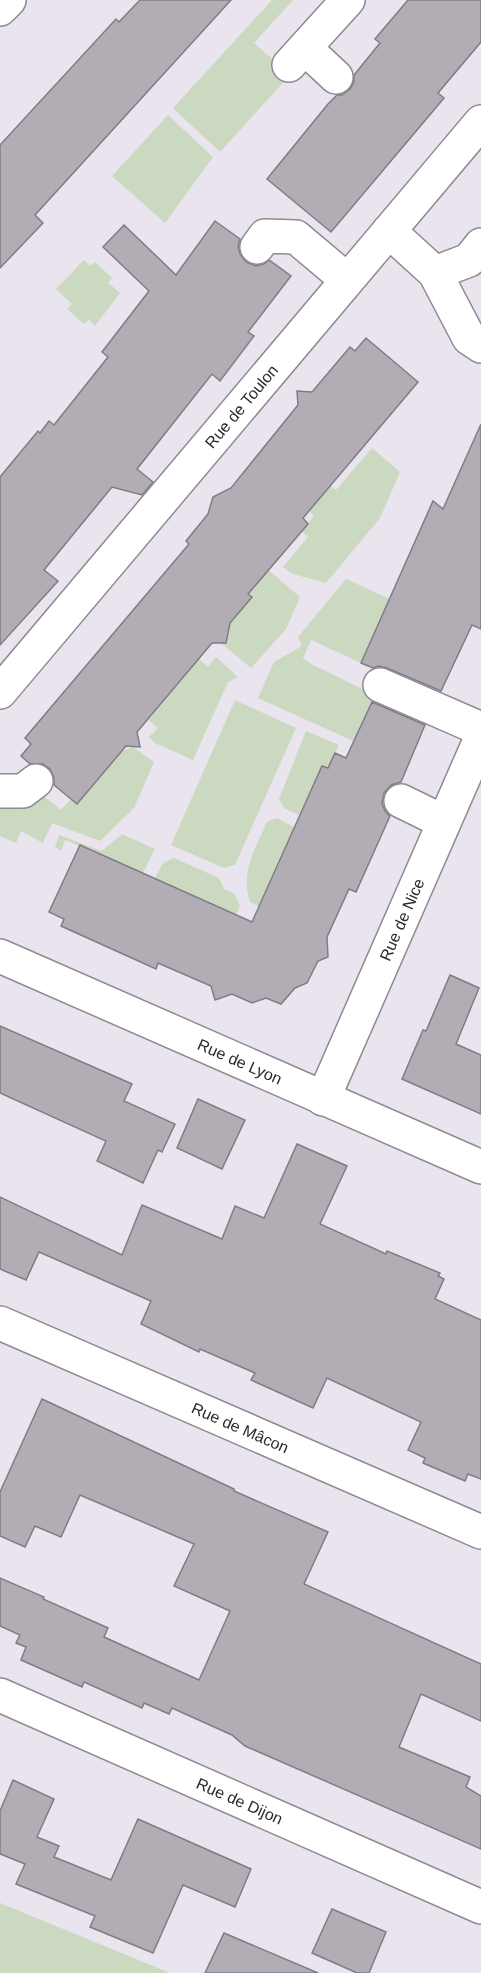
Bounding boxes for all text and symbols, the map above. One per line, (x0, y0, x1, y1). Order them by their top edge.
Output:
street label: Rue de Toulon (201, 361, 281, 451)
street label: Rue de Nice (376, 876, 427, 963)
street label: Rue de Lyon (195, 1035, 285, 1087)
street label: Rue de Mâcon (189, 1399, 291, 1456)
street label: Rue de Dijon (194, 1774, 286, 1827)

